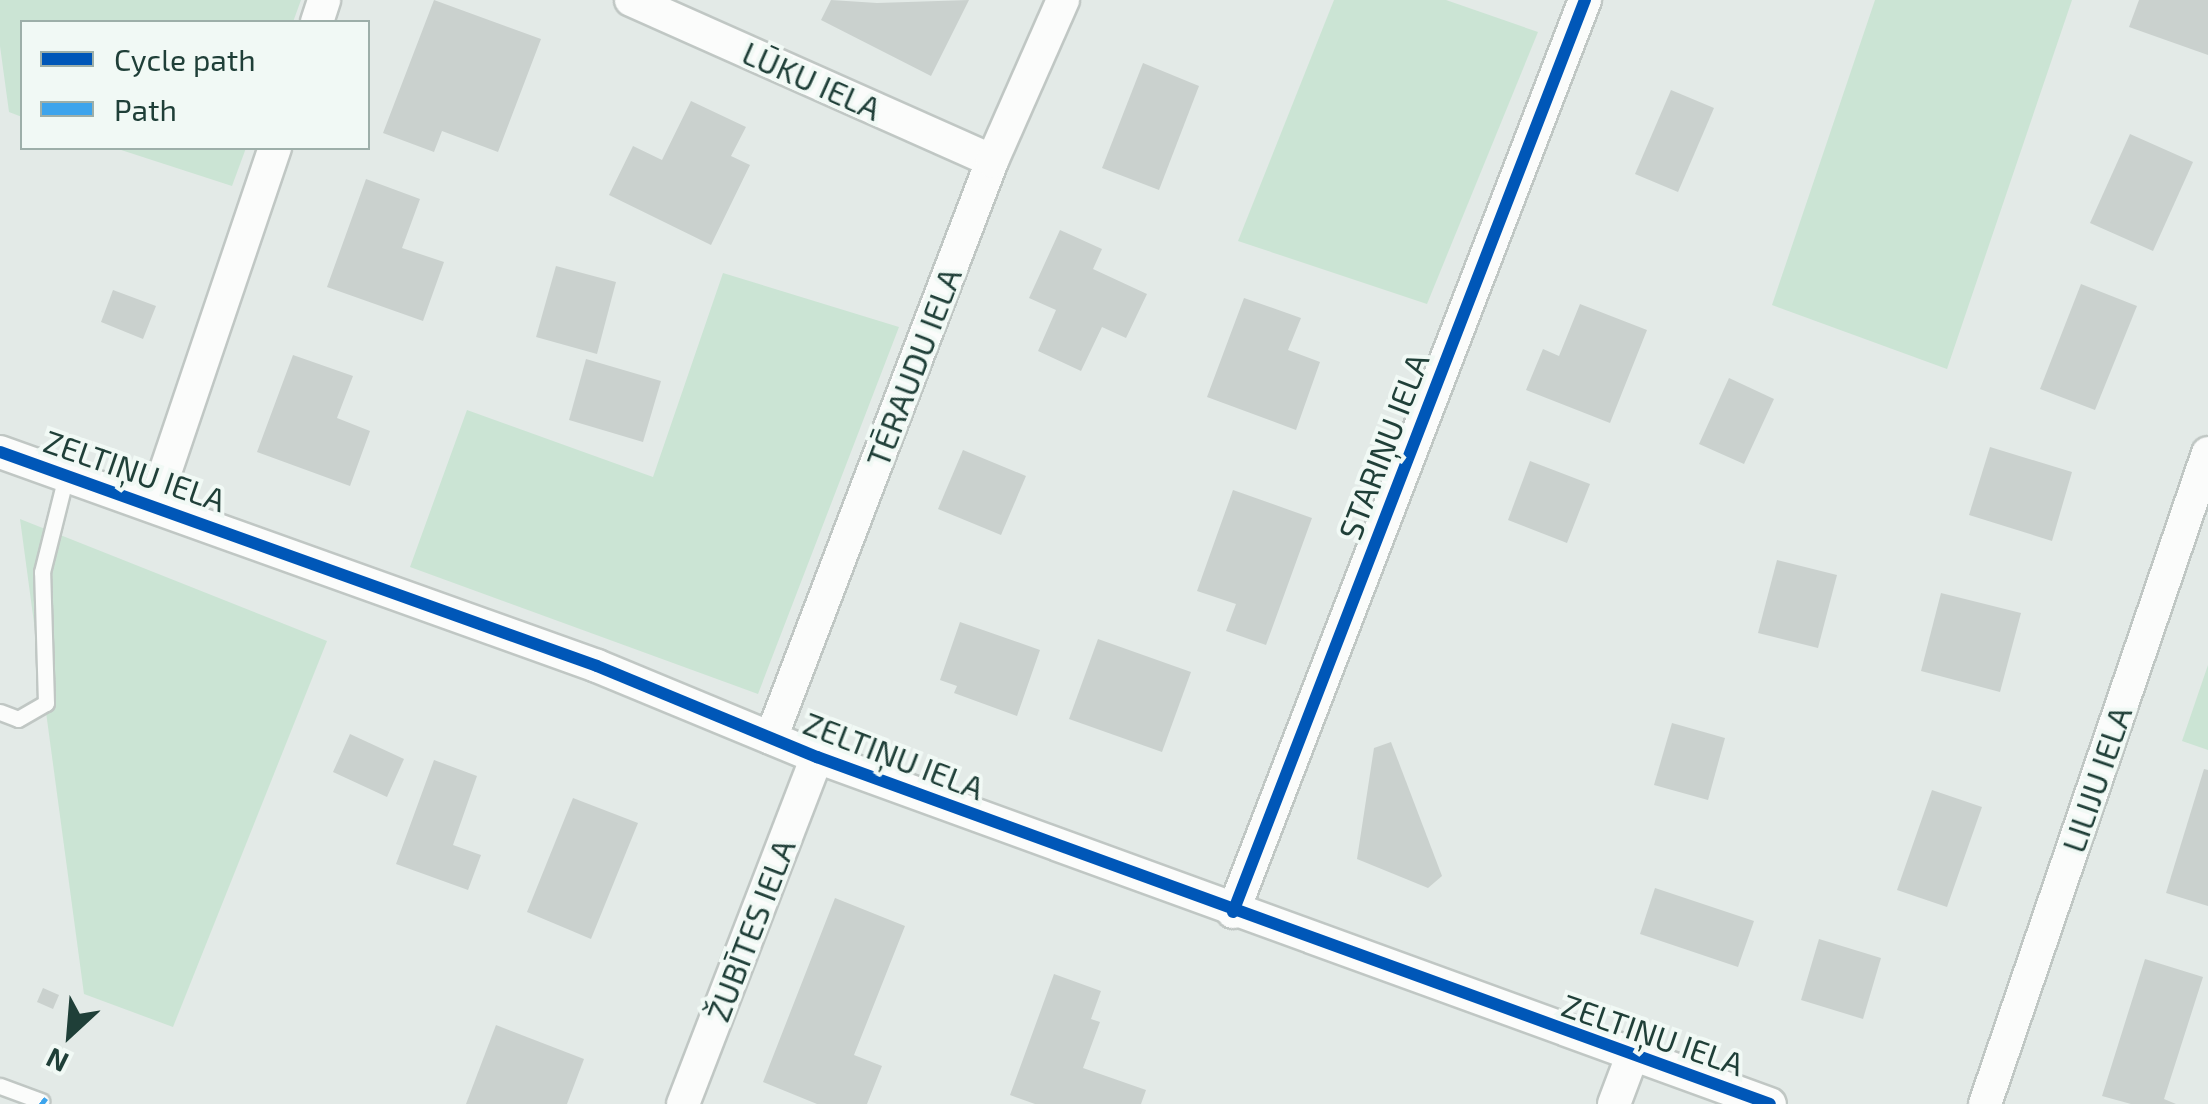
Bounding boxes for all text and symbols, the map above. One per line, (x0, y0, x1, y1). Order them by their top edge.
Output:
legend (20, 20, 370, 150)
street label: LŪKU IELA (737, 33, 887, 127)
text: Cycle path (114, 41, 256, 77)
text: Path (114, 91, 177, 127)
street label: TĒRAUDU IELA (857, 262, 969, 472)
street label: STARIŅU IELA (1330, 347, 1436, 545)
street label: ZELTIŅU IELA (39, 421, 231, 519)
street label: LILIJU IELA (2053, 701, 2139, 857)
street label: ZELTIŅU IELA (799, 703, 989, 807)
street label: ŽUBĪTES IELA (698, 834, 802, 1026)
north arrow (20, 984, 120, 1084)
street label: ZELTIŅU IELA (1557, 985, 1749, 1083)
text: N (40, 1041, 73, 1081)

